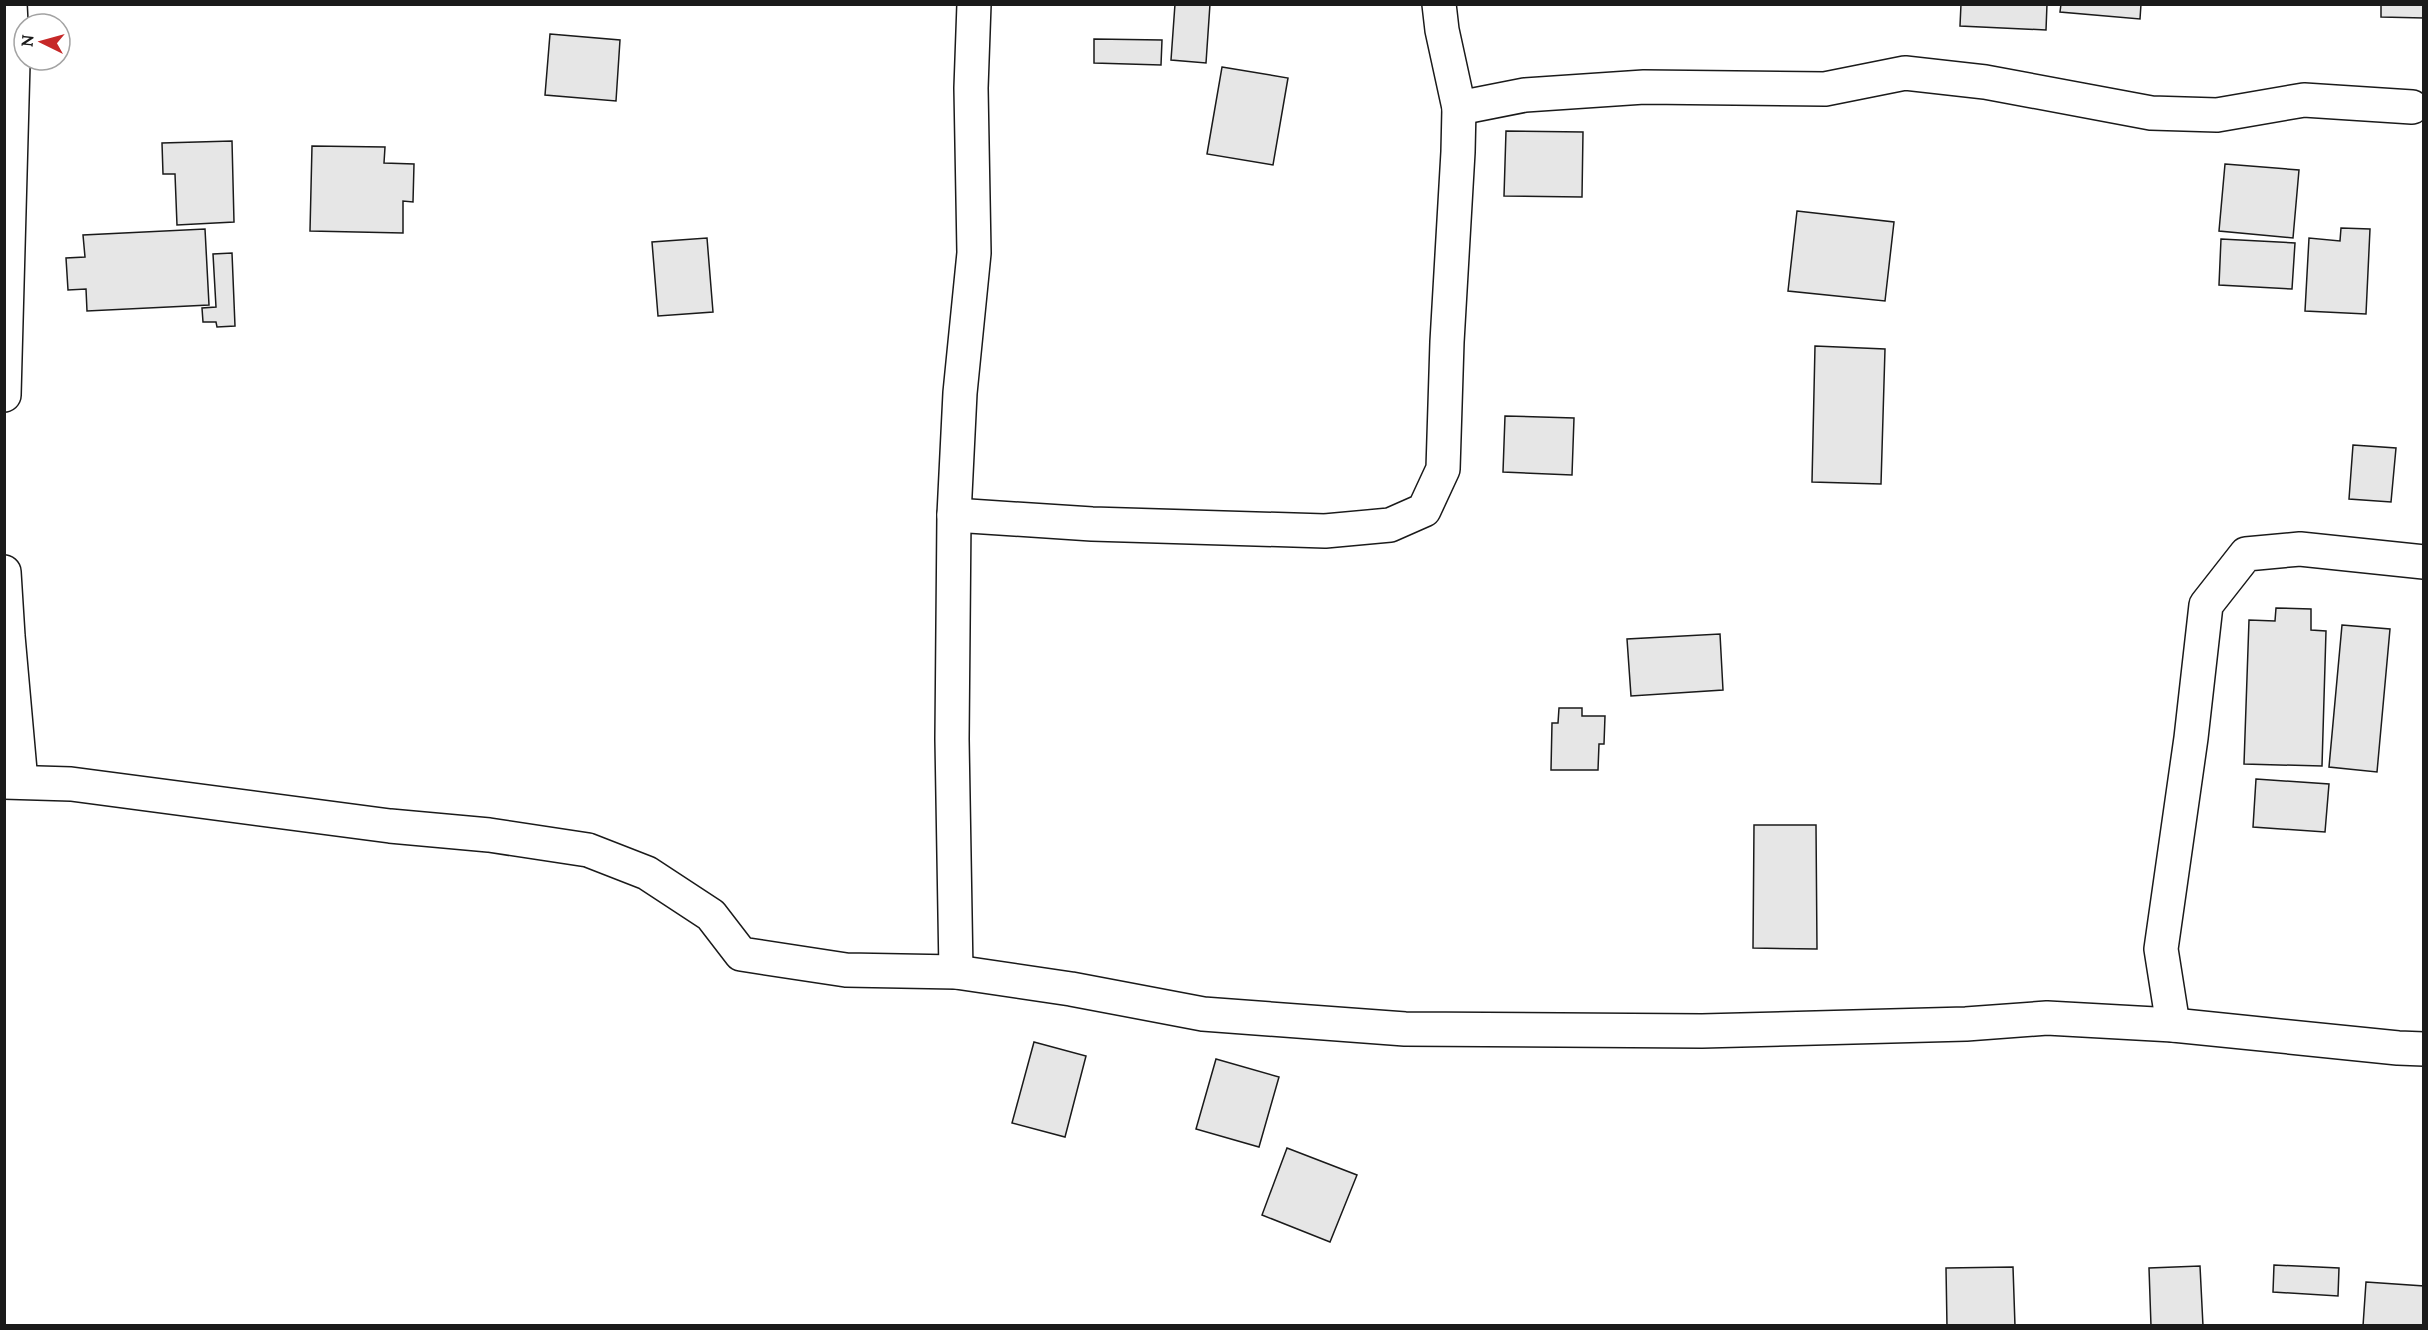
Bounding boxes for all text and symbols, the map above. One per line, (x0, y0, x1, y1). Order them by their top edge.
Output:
north arrow (12, 12, 72, 72)
text: N (17, 34, 38, 48)

